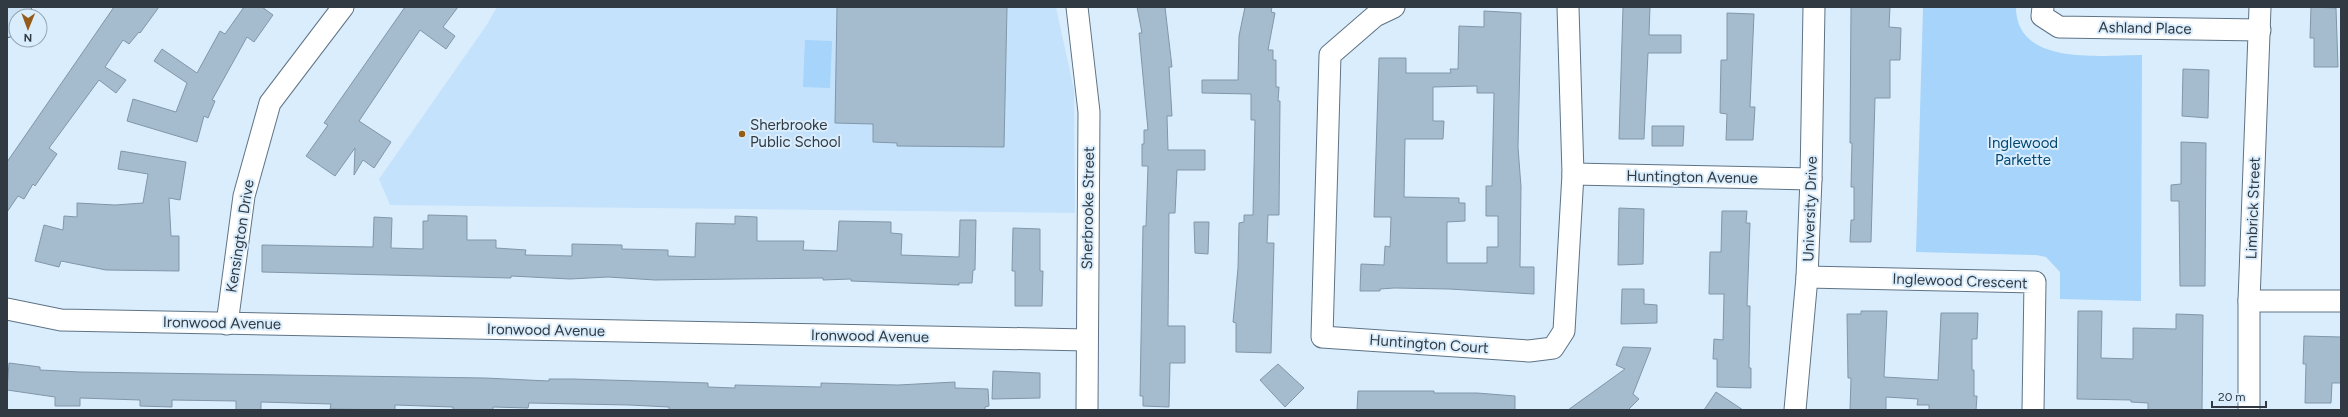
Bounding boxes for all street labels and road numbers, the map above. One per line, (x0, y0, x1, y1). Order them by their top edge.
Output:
street label: Ashland Place (2098, 18, 2192, 38)
street label: Sherbrooke Street (1078, 146, 1098, 270)
street label: University Drive (1799, 156, 1821, 262)
street label: Limbrick Street (2242, 156, 2264, 260)
street label: Huntington Avenue (1626, 167, 1758, 187)
street label: Kensington Drive (222, 178, 258, 294)
street label: Inglewood Crescent (1892, 270, 2028, 292)
street label: Ironwood Avenue (163, 313, 281, 333)
street label: Ironwood Avenue (487, 320, 605, 340)
street label: Ironwood Avenue (811, 326, 929, 346)
street label: Huntington Court (1369, 331, 1489, 357)

